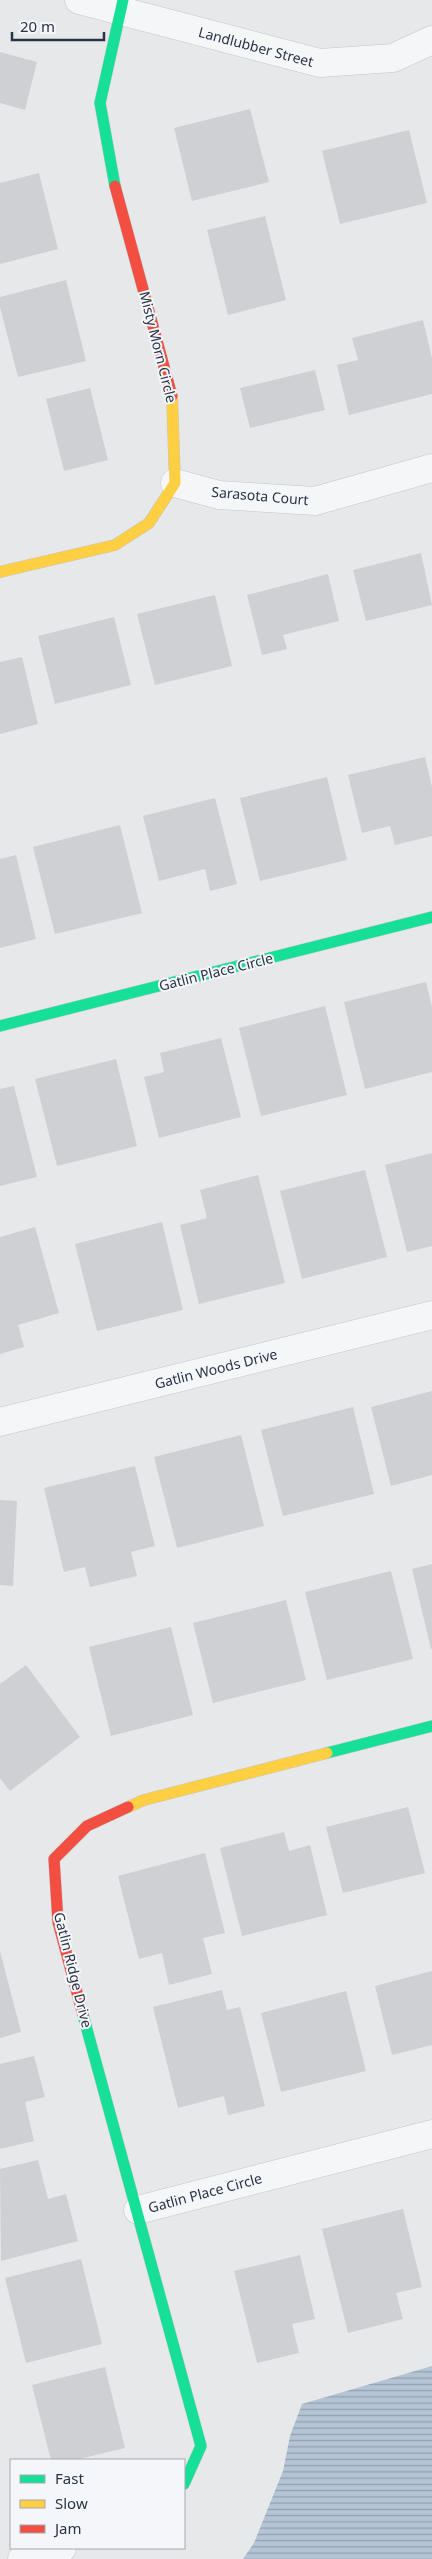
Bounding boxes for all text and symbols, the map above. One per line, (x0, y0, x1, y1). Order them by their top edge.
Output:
scale bar (12, 10, 105, 42)
text: 20 m (20, 16, 55, 36)
street label: Landlubber Street (197, 22, 316, 71)
street label: Misty Morn Circle (135, 289, 182, 405)
street label: Sarasota Court (211, 482, 309, 509)
street label: Gatlin Place Circle (157, 948, 275, 995)
street label: Gatlin Woods Drive (153, 1344, 279, 1393)
street label: Gatlin Ridge Drive (50, 1910, 97, 2030)
street label: Gatlin Place Circle (146, 2168, 264, 2217)
legend (10, 2459, 185, 2549)
text: Fast (55, 2468, 84, 2488)
text: Slow (55, 2493, 88, 2513)
text: Jam (53, 2518, 82, 2538)

